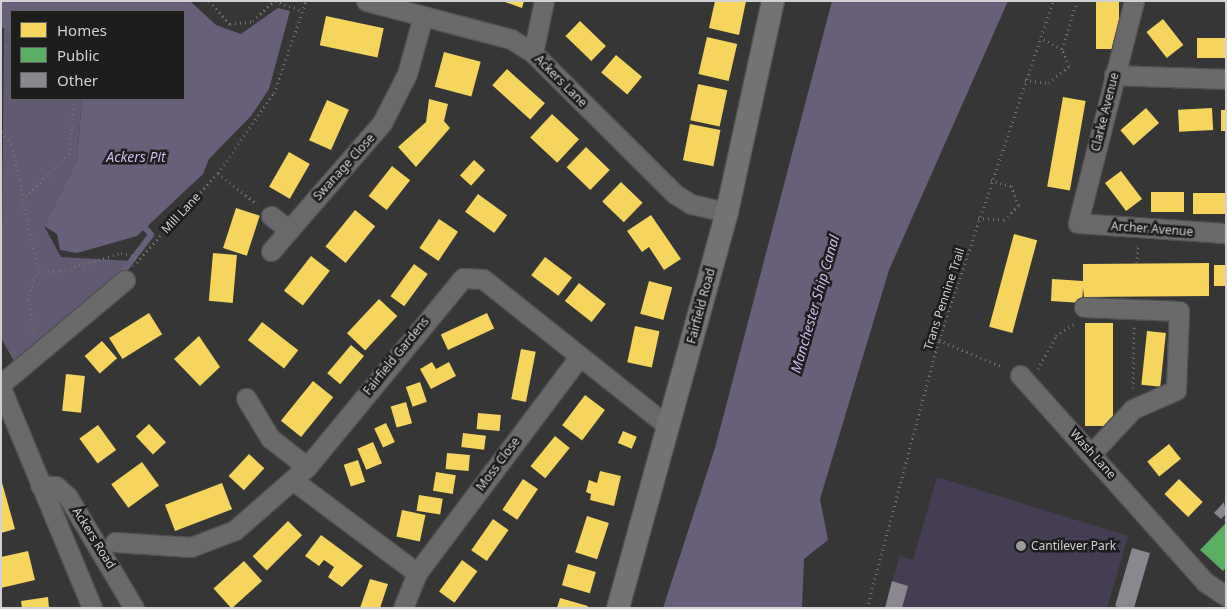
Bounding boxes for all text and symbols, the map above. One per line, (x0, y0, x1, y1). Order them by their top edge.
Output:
legend (10, 10, 185, 100)
text: Homes (57, 20, 107, 40)
text: Public (57, 45, 100, 65)
street label: Ackers Lane (532, 52, 590, 110)
text: Other (57, 70, 98, 90)
street label: Clarke Avenue (1088, 71, 1122, 153)
street label: Swanage Close (310, 131, 378, 203)
water label: Ackers Pit (106, 149, 166, 165)
street label: Mill Lane (159, 190, 203, 236)
street label: Archer Avenue (1110, 219, 1194, 239)
water label: Manchester Ship Canal (787, 233, 843, 375)
street label: Trans Pennine Trail (921, 246, 967, 352)
street label: Fairfield Road (684, 267, 718, 345)
street label: Fairfield Gardens (360, 314, 432, 398)
street label: Wash Lane (1067, 426, 1119, 482)
street label: Moss Close (473, 434, 523, 494)
street label: Ackers Road (70, 505, 118, 571)
place label: Cantilever Park (1031, 539, 1116, 553)
marker: Cantilever Park (1015, 540, 1027, 552)

